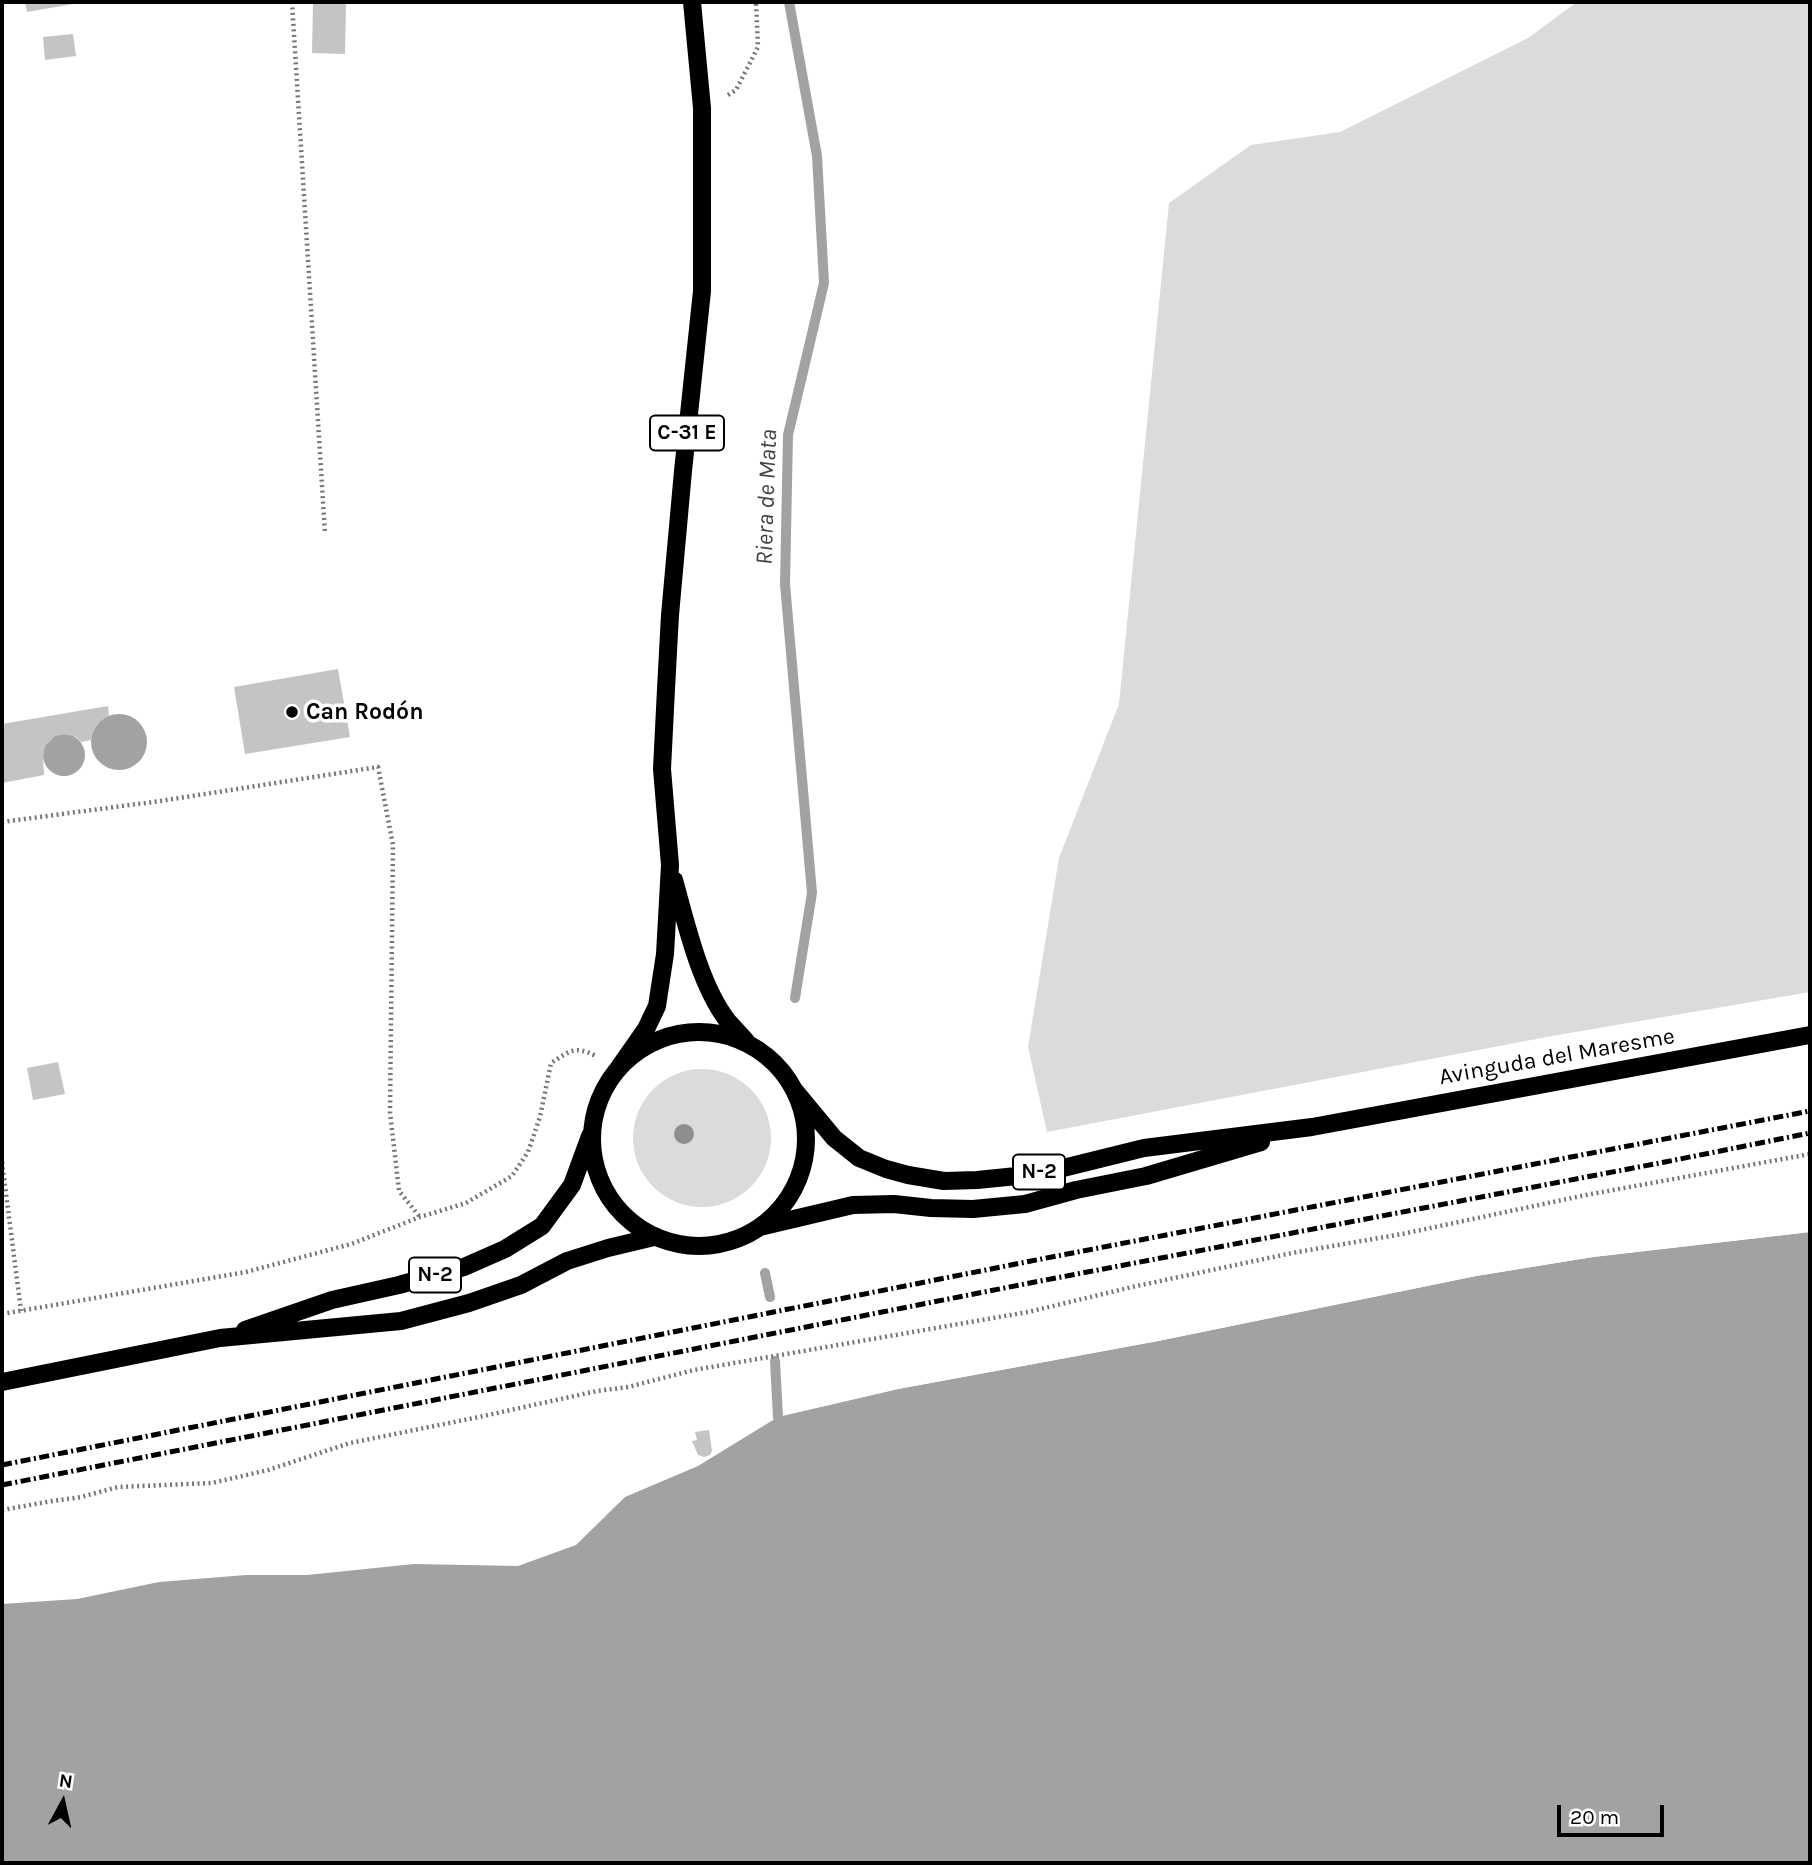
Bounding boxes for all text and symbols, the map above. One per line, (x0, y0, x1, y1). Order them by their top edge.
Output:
road number: C-31 E (650, 416, 724, 450)
water label: Riera de Mata (750, 429, 784, 565)
place label: Can Rodón (306, 698, 423, 726)
marker: Can Rodón (284, 704, 300, 720)
street label: Avinguda del Maresme (1437, 1023, 1677, 1091)
road number: N-2 (1013, 1154, 1065, 1190)
road number: N-2 (409, 1258, 461, 1292)
north arrow (28, 1767, 98, 1837)
text: N (58, 1769, 74, 1793)
scale bar (1560, 1792, 1667, 1836)
text: 20 m (1570, 1805, 1619, 1829)

